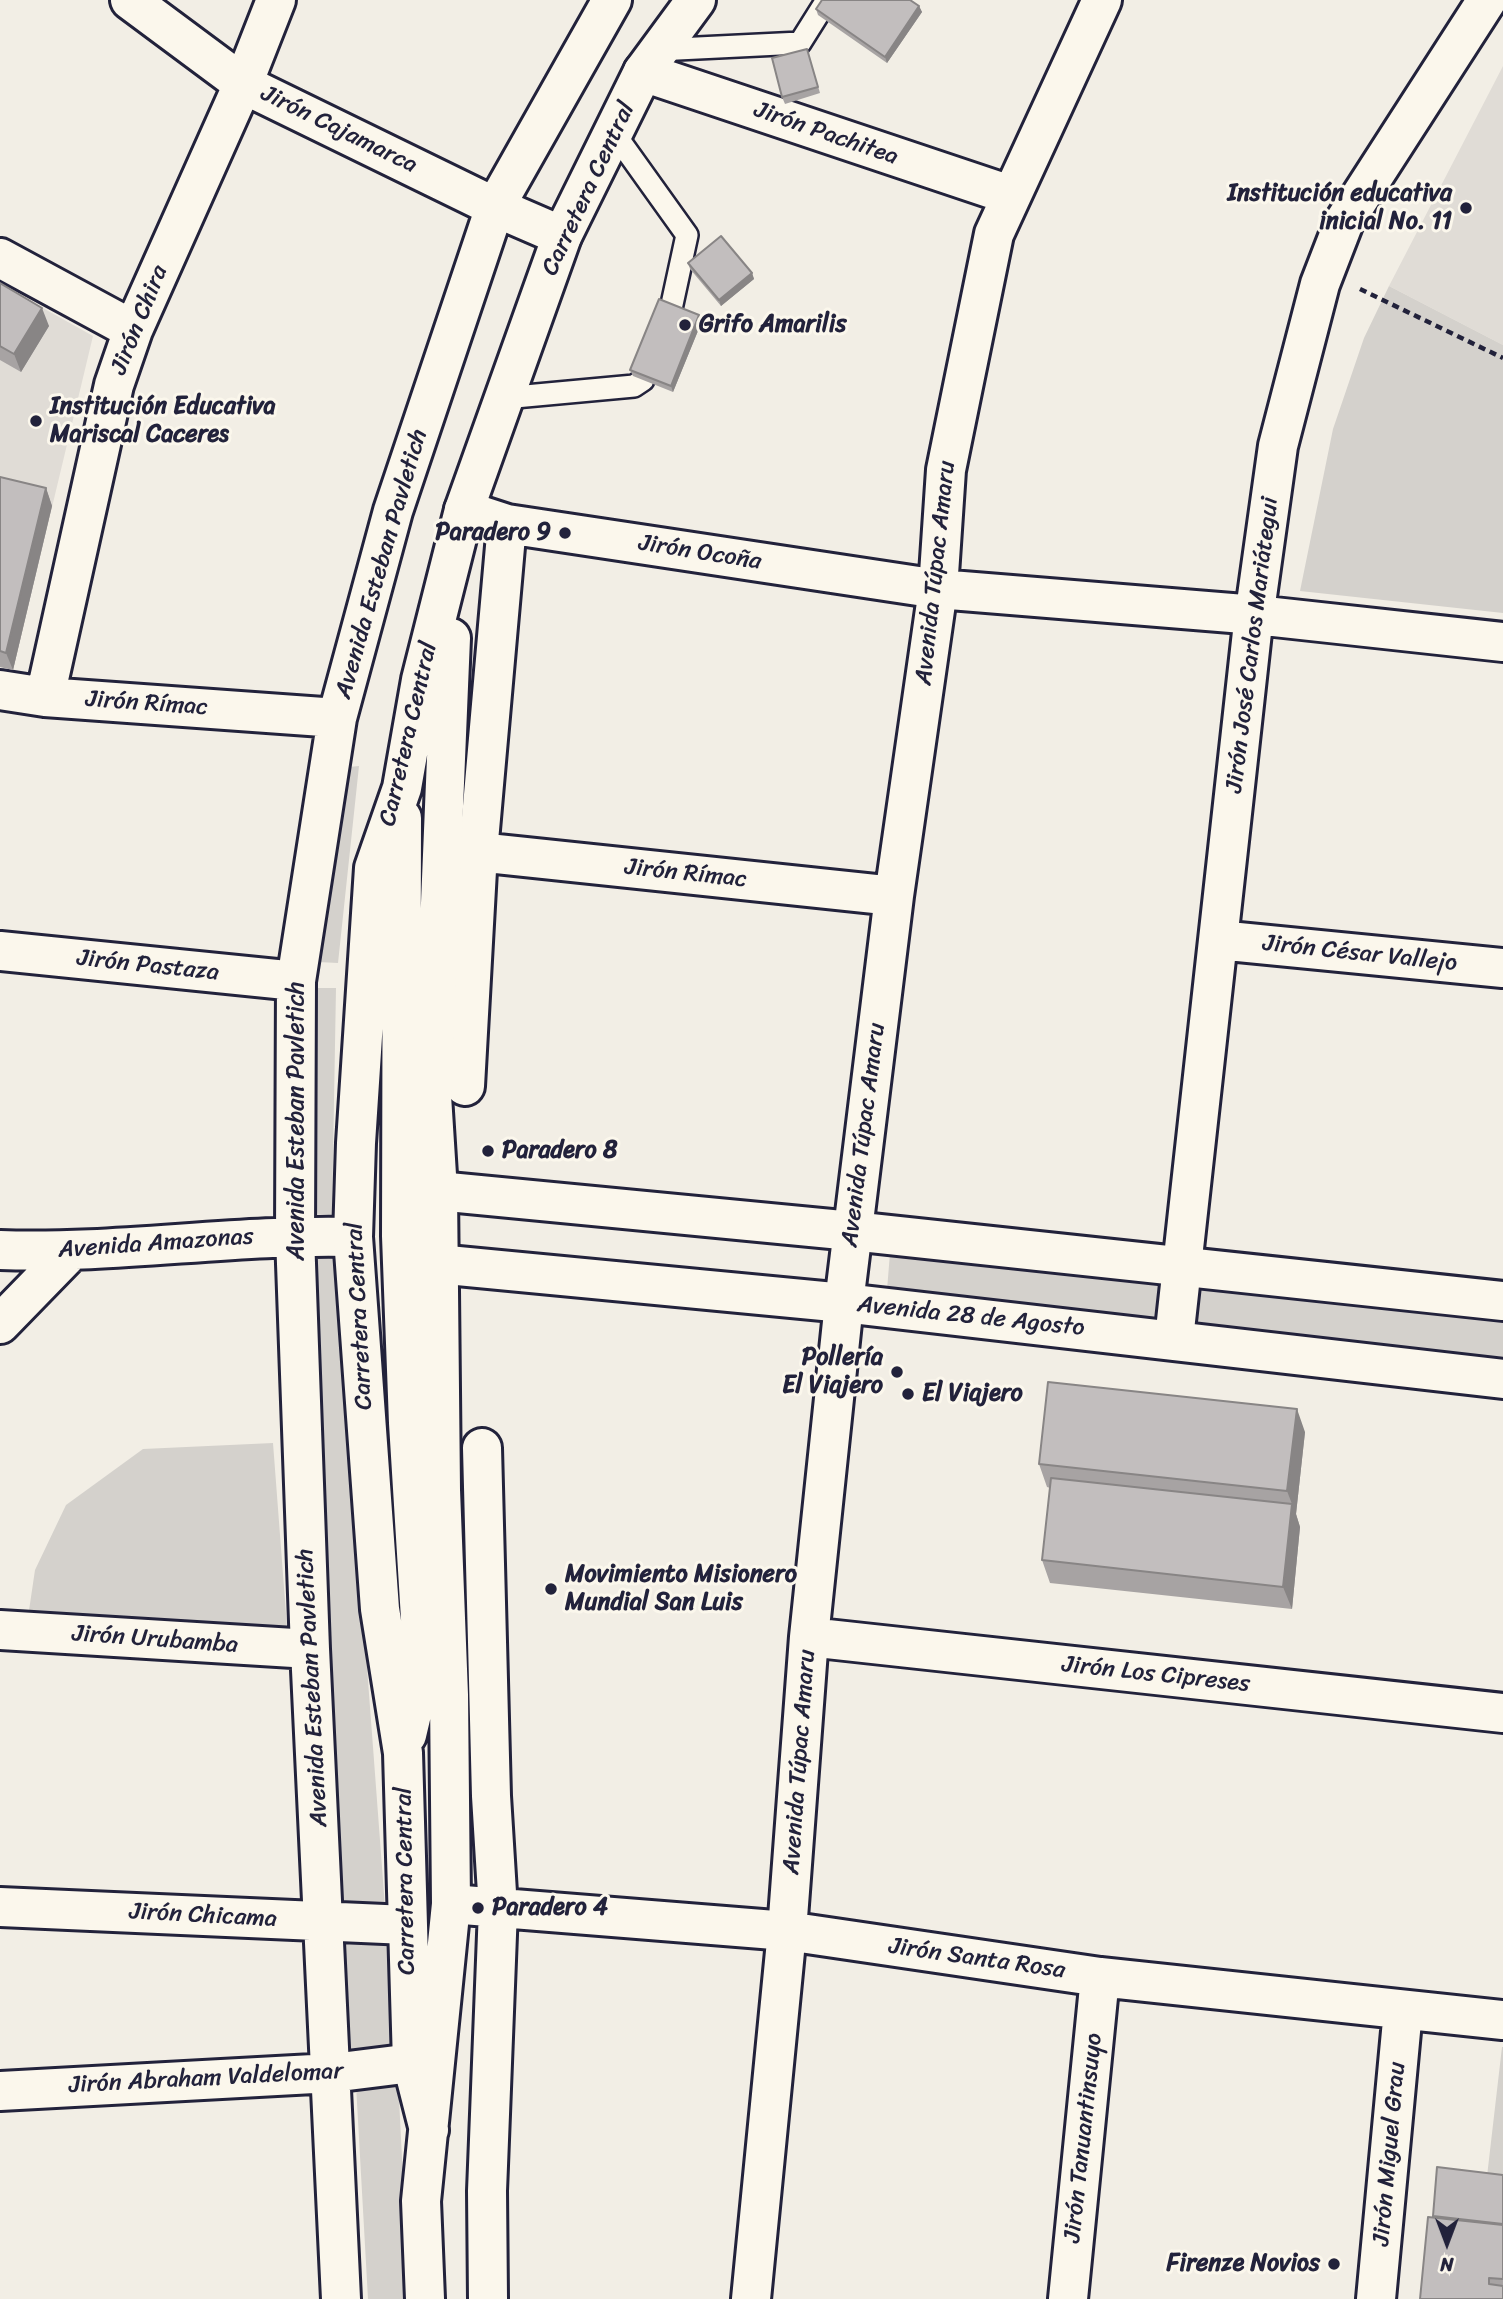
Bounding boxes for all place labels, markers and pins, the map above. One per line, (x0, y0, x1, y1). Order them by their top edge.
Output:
place label: Institución educativa inicial No. 11 (1227, 180, 1452, 236)
marker: Institución educativa inicial No. 11 (1458, 200, 1474, 216)
place label: Grifo Amarilis (699, 311, 846, 339)
marker: Grifo Amarilis (677, 317, 693, 333)
place label: Institución Educativa Mariscal Caceres (50, 393, 276, 449)
marker: Institución Educativa Mariscal Caceres (28, 413, 44, 429)
place label: Paradero 9 (435, 519, 551, 547)
marker: Paradero 9 (557, 525, 573, 541)
place label: Paradero 8 (502, 1137, 617, 1165)
marker: Paradero 8 (480, 1143, 496, 1159)
place label: Pollería El Viajero (782, 1344, 883, 1400)
marker: Pollería El Viajero (889, 1364, 905, 1380)
place label: El Viajero (922, 1380, 1023, 1408)
marker: El Viajero (900, 1386, 916, 1402)
place label: Movimiento Misionero Mundial San Luis (565, 1561, 797, 1617)
marker: Movimiento Misionero Mundial San Luis (543, 1581, 559, 1597)
place label: Paradero 4 (492, 1894, 608, 1922)
marker: Paradero 4 (470, 1900, 486, 1916)
place label: Firenze Novios (1166, 2250, 1320, 2278)
marker: Firenze Novios (1326, 2256, 1342, 2272)

